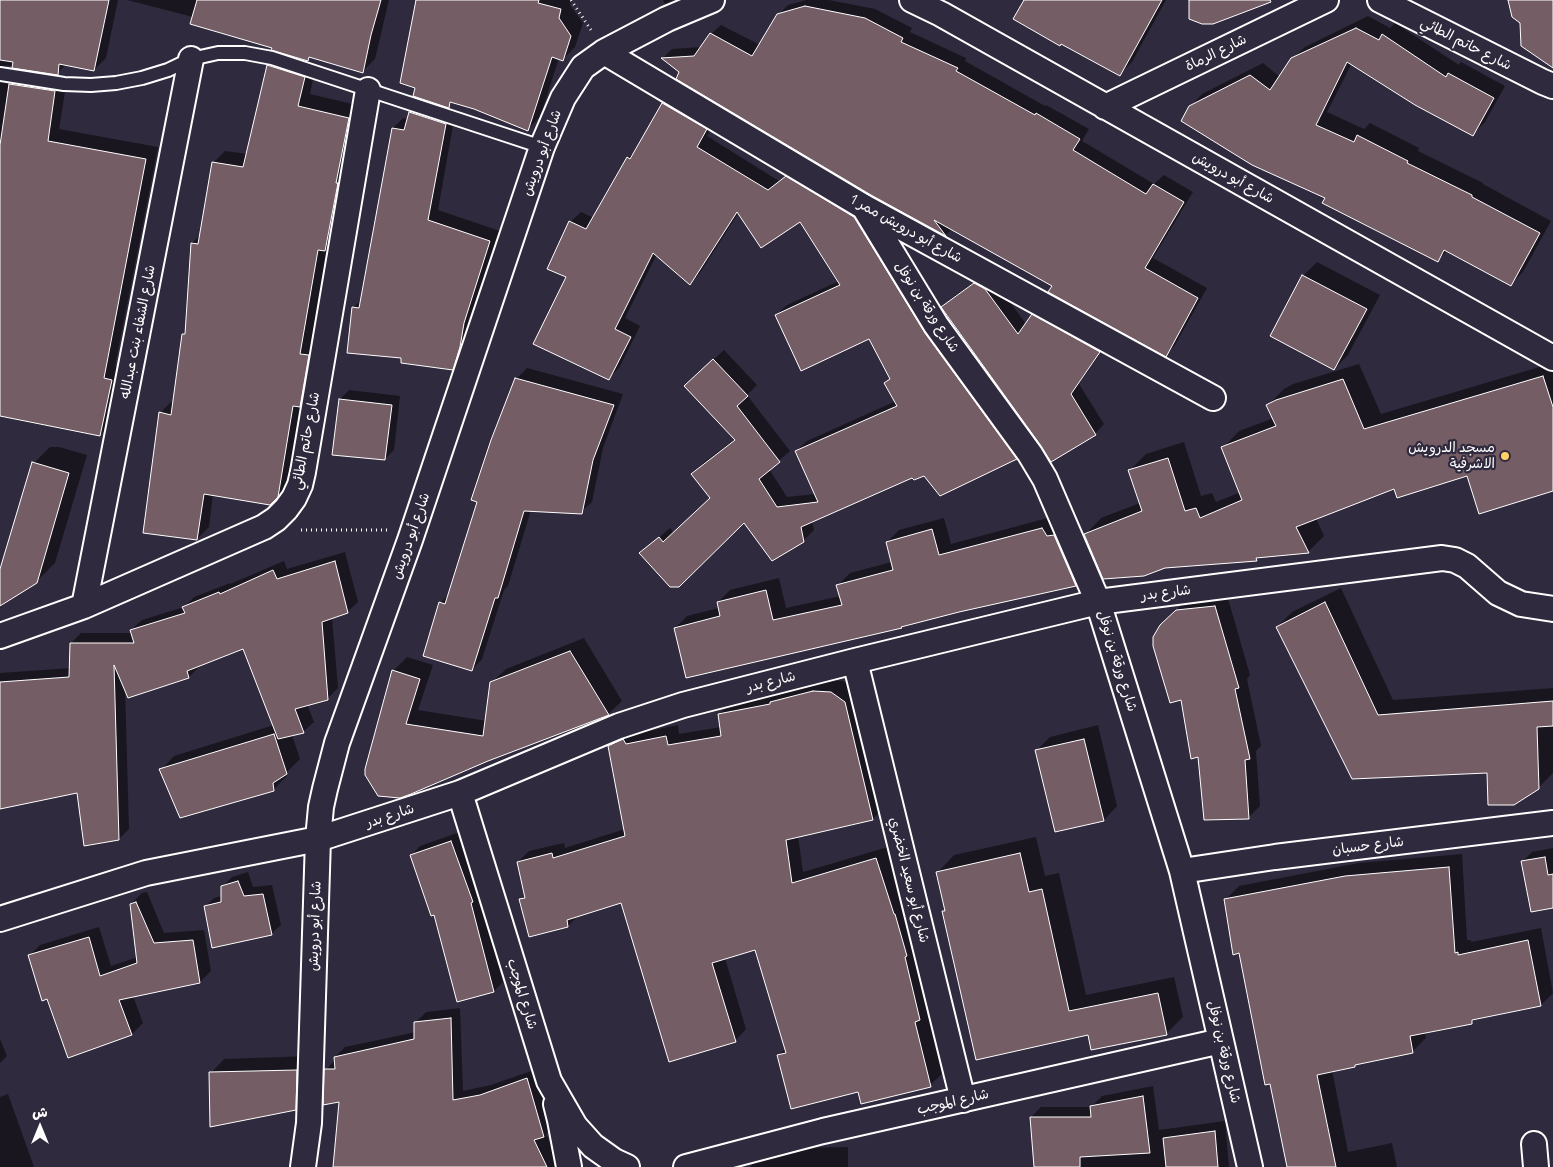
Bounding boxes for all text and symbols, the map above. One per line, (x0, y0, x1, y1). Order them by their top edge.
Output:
street label: شارع حاتم الطائي (1418, 14, 1514, 74)
street label: شارع الرماة (1183, 31, 1249, 75)
street label: شارع أبو درويش (519, 108, 565, 198)
street label: شارع أبو درويش (1189, 149, 1277, 207)
street label: شارع أبو درويش ممر 1 (847, 191, 965, 267)
street label: شارع ورقة بن نوفل (891, 258, 963, 356)
street label: شارع الشفاء بنت عبدالله (117, 264, 159, 400)
street label: شارع حاتم الطائي (288, 391, 324, 491)
place label: مسجد الدرويش الاشرفية (1408, 440, 1495, 472)
marker: مسجد الدرويش الاشرفية (1499, 450, 1511, 462)
street label: شارع أبو درويش (388, 491, 434, 581)
street label: شارع بدر (1140, 582, 1192, 604)
street label: شارع ورقة بن نوفل (1094, 608, 1140, 714)
street label: شارع بدر (745, 668, 797, 696)
street label: شارع بدر (364, 800, 416, 832)
street label: شارع أبو سعيد الخضري (885, 815, 933, 945)
street label: شارع حسبان (1331, 833, 1405, 859)
street label: شارع أبو درويش (305, 881, 325, 971)
street label: شارع الموجب (503, 957, 541, 1031)
street label: شارع ورقة بن نوفل (1204, 999, 1244, 1105)
street label: شارع الموجب (916, 1086, 990, 1118)
north arrow (15, 1102, 65, 1152)
text: ش (32, 1103, 48, 1121)

